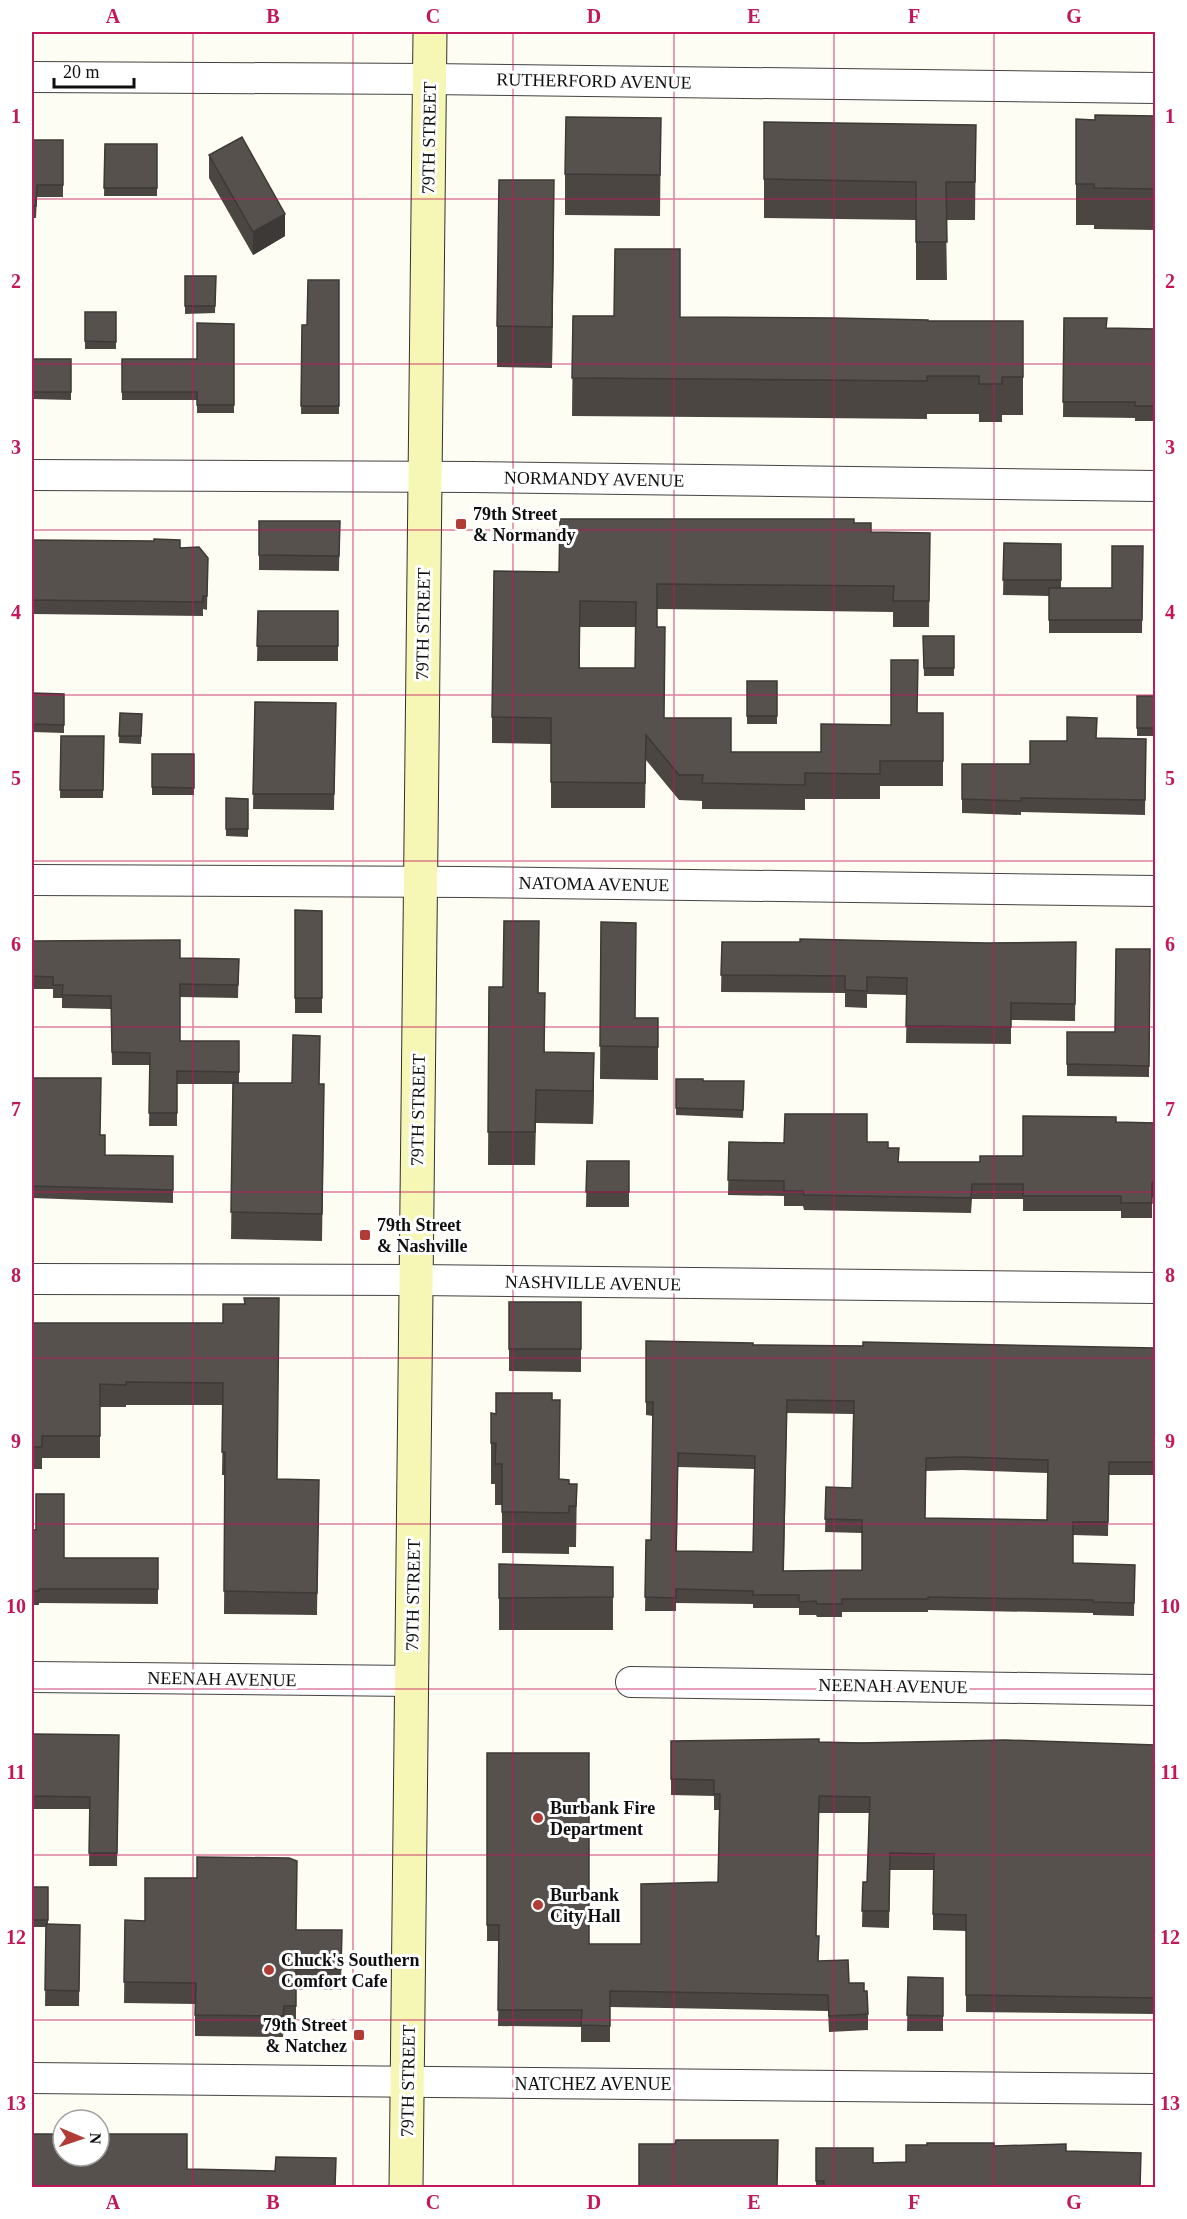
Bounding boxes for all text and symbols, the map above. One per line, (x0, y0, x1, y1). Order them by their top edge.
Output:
text: A (106, 5, 121, 27)
text: B (266, 5, 280, 27)
text: C (426, 5, 440, 27)
text: D (587, 5, 601, 27)
text: E (747, 5, 761, 27)
text: F (908, 5, 920, 27)
text: G (1066, 5, 1082, 27)
scale bar (54, 51, 134, 89)
text: 20 m (63, 62, 100, 82)
street label: RUTHERFORD AVENUE (496, 69, 692, 93)
street label: 79TH STREET (418, 82, 440, 194)
text: 1 (11, 105, 21, 127)
text: 1 (1165, 105, 1175, 127)
text: 2 (11, 270, 21, 292)
text: 2 (1165, 270, 1175, 292)
text: 3 (11, 436, 21, 458)
text: 3 (1165, 436, 1175, 458)
street label: NORMANDY AVENUE (504, 467, 684, 491)
place label: 79th Street & Normandy (473, 504, 576, 545)
marker: 79th Street & Normandy (454, 517, 468, 531)
street label: 79TH STREET (412, 568, 434, 680)
text: 4 (11, 601, 21, 623)
text: 4 (1165, 601, 1175, 623)
text: 5 (11, 767, 21, 789)
text: 5 (1165, 767, 1175, 789)
street label: NATOMA AVENUE (518, 873, 670, 895)
text: 6 (11, 933, 21, 955)
text: 6 (1165, 933, 1175, 955)
street label: 79TH STREET (407, 1054, 429, 1166)
text: 7 (11, 1098, 21, 1120)
text: 7 (1165, 1098, 1175, 1120)
place label: 79th Street & Nashville (377, 1215, 468, 1256)
marker: 79th Street & Nashville (358, 1228, 372, 1242)
text: 8 (11, 1264, 21, 1286)
text: 8 (1165, 1264, 1175, 1286)
street label: NASHVILLE AVENUE (505, 1271, 681, 1295)
text: 9 (11, 1430, 21, 1452)
text: 9 (1165, 1430, 1175, 1452)
street label: 79TH STREET (402, 1539, 424, 1651)
text: 10 (6, 1595, 26, 1617)
text: 10 (1160, 1595, 1180, 1617)
street label: NEENAH AVENUE (147, 1668, 297, 1690)
street label: NEENAH AVENUE (818, 1675, 968, 1697)
text: 11 (7, 1761, 25, 1783)
text: 11 (1161, 1761, 1179, 1783)
place label: Burbank Fire Department (550, 1798, 655, 1839)
marker: Burbank Fire Department (531, 1811, 545, 1825)
place label: Burbank City Hall (550, 1885, 621, 1926)
marker: Burbank City Hall (531, 1898, 545, 1912)
text: 12 (6, 1926, 26, 1948)
text: 12 (1160, 1926, 1180, 1948)
place label: Chuck's Southern Comfort Cafe (281, 1950, 420, 1991)
marker: Chuck's Southern Comfort Cafe (262, 1963, 276, 1977)
place label: 79th Street & Natchez (263, 2015, 347, 2056)
street label: 79TH STREET (397, 2025, 419, 2137)
marker: 79th Street & Natchez (352, 2028, 366, 2042)
street label: NATCHEZ AVENUE (514, 2074, 672, 2094)
text: 13 (6, 2092, 26, 2114)
text: 13 (1160, 2092, 1180, 2114)
north arrow (51, 2108, 111, 2168)
text: N (87, 2132, 104, 2145)
text: A (106, 2191, 121, 2213)
text: B (266, 2191, 280, 2213)
text: C (426, 2191, 440, 2213)
text: D (587, 2191, 601, 2213)
text: E (747, 2191, 761, 2213)
text: F (908, 2191, 920, 2213)
text: G (1066, 2191, 1082, 2213)

